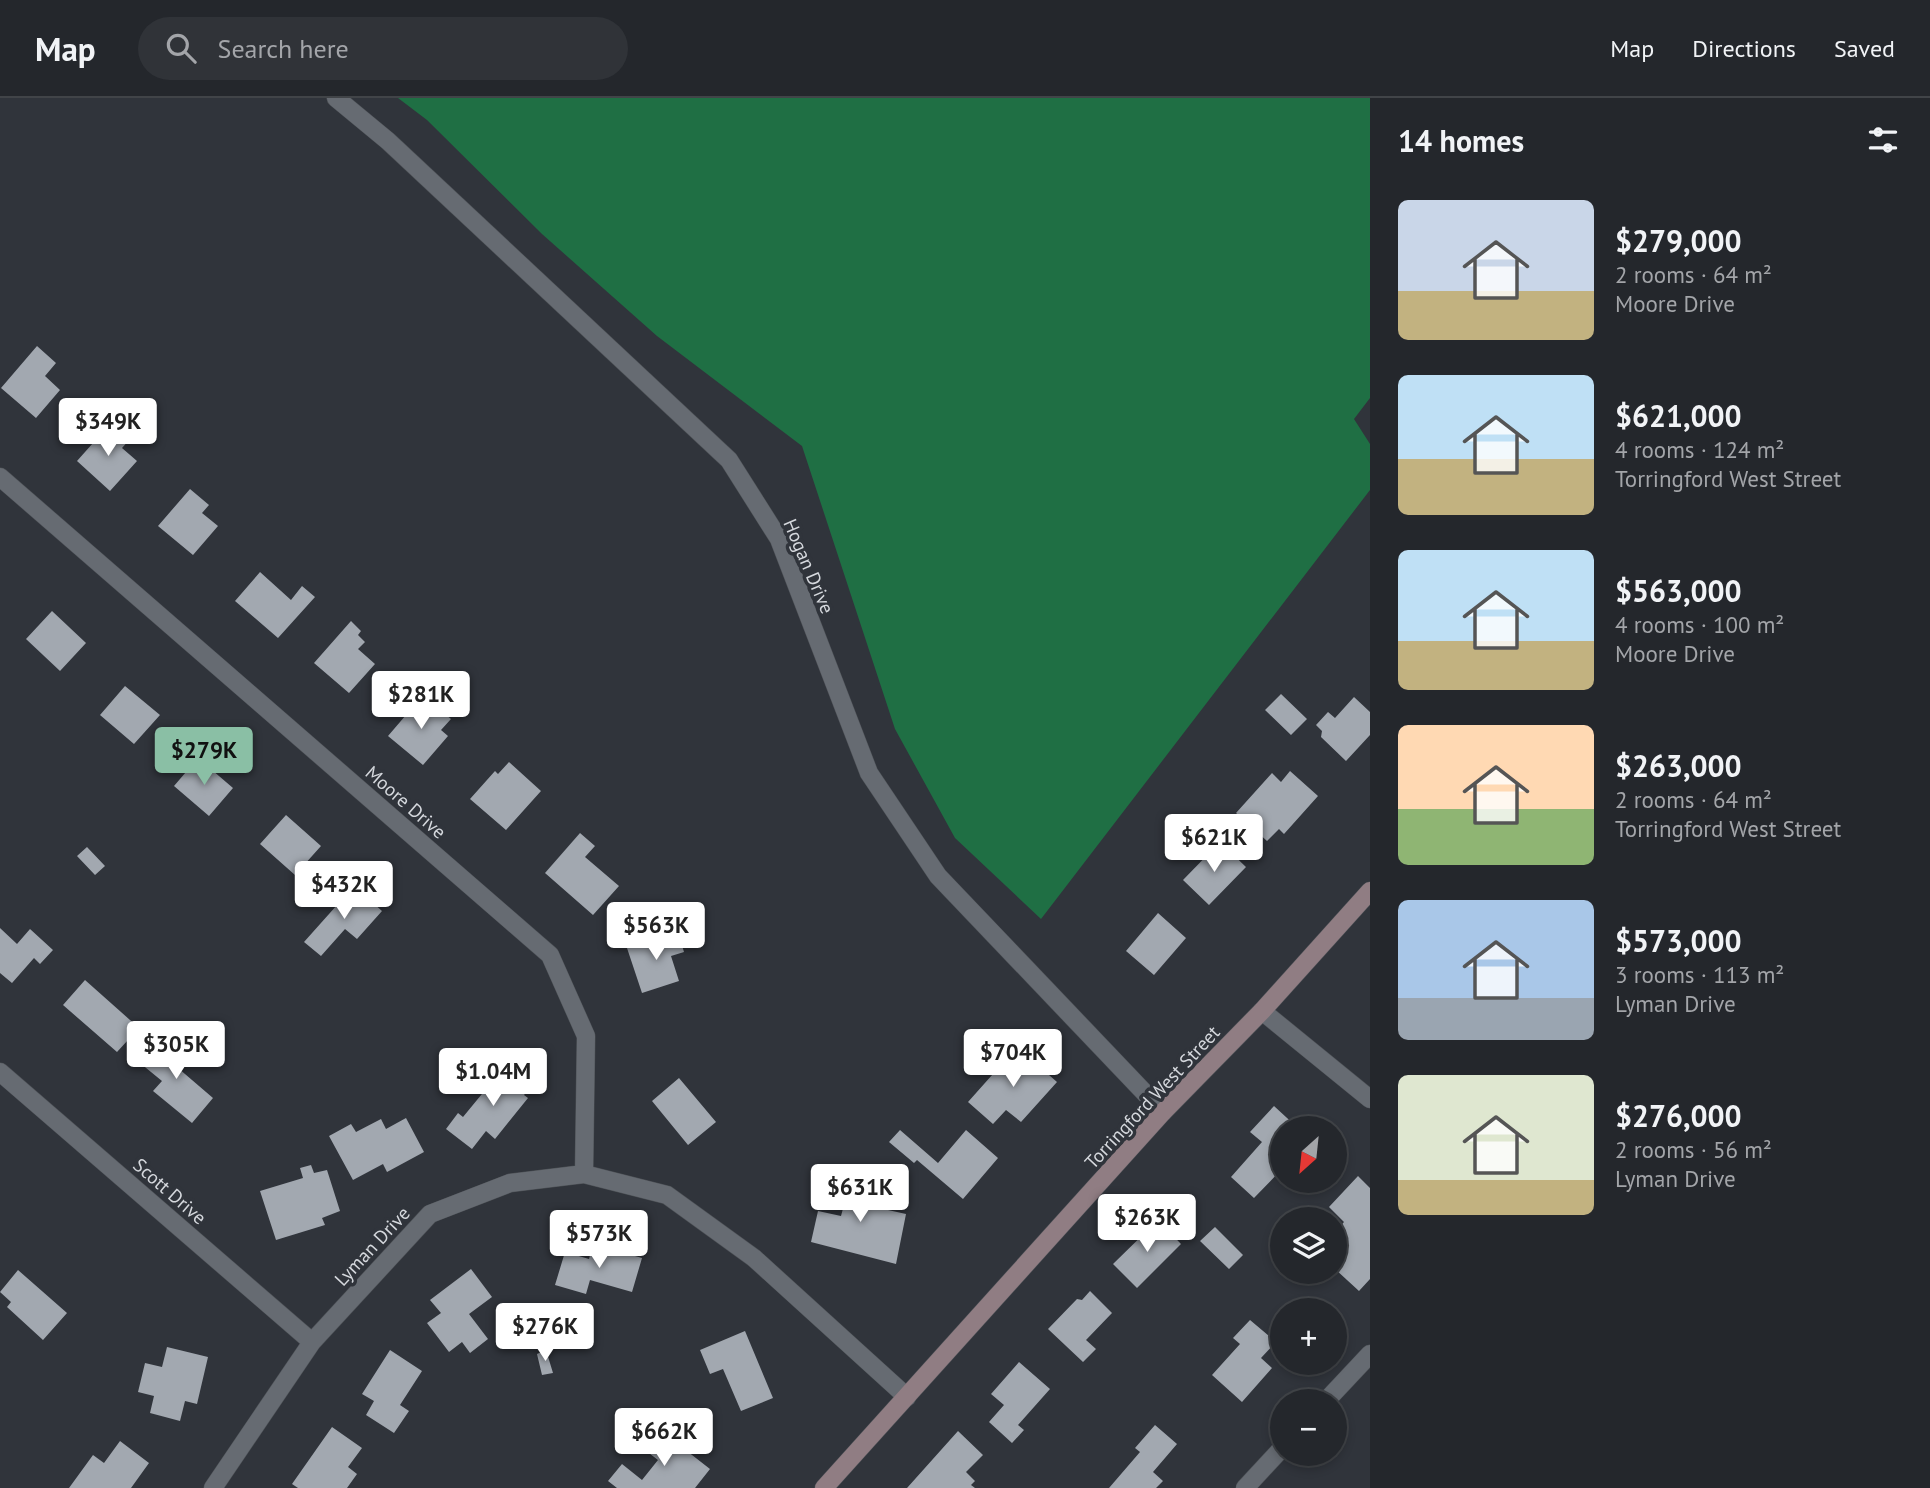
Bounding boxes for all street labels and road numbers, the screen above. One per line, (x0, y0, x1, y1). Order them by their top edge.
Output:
street label: Hogan Drive (778, 515, 840, 617)
street label: Moore Drive (361, 760, 451, 844)
street label: Torringford West Street (1079, 1020, 1225, 1174)
street label: Scott Drive (129, 1153, 211, 1229)
street label: Lyman Drive (329, 1201, 415, 1291)

